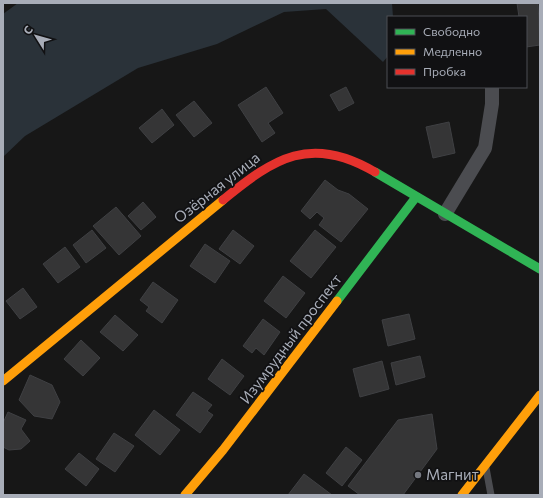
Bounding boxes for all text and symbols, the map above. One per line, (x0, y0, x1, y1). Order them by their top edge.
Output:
north arrow (16, 16, 56, 56)
legend (387, 16, 527, 88)
text: С (20, 22, 35, 37)
text: Свободно (423, 24, 480, 38)
text: Медленно (423, 44, 482, 58)
text: Пробка (423, 64, 466, 78)
street label: Озёрная улица (170, 148, 263, 226)
street label: Изумрудный проспект (236, 270, 345, 407)
place label: Магнит (426, 465, 479, 483)
marker: Магнит (413, 470, 423, 480)

